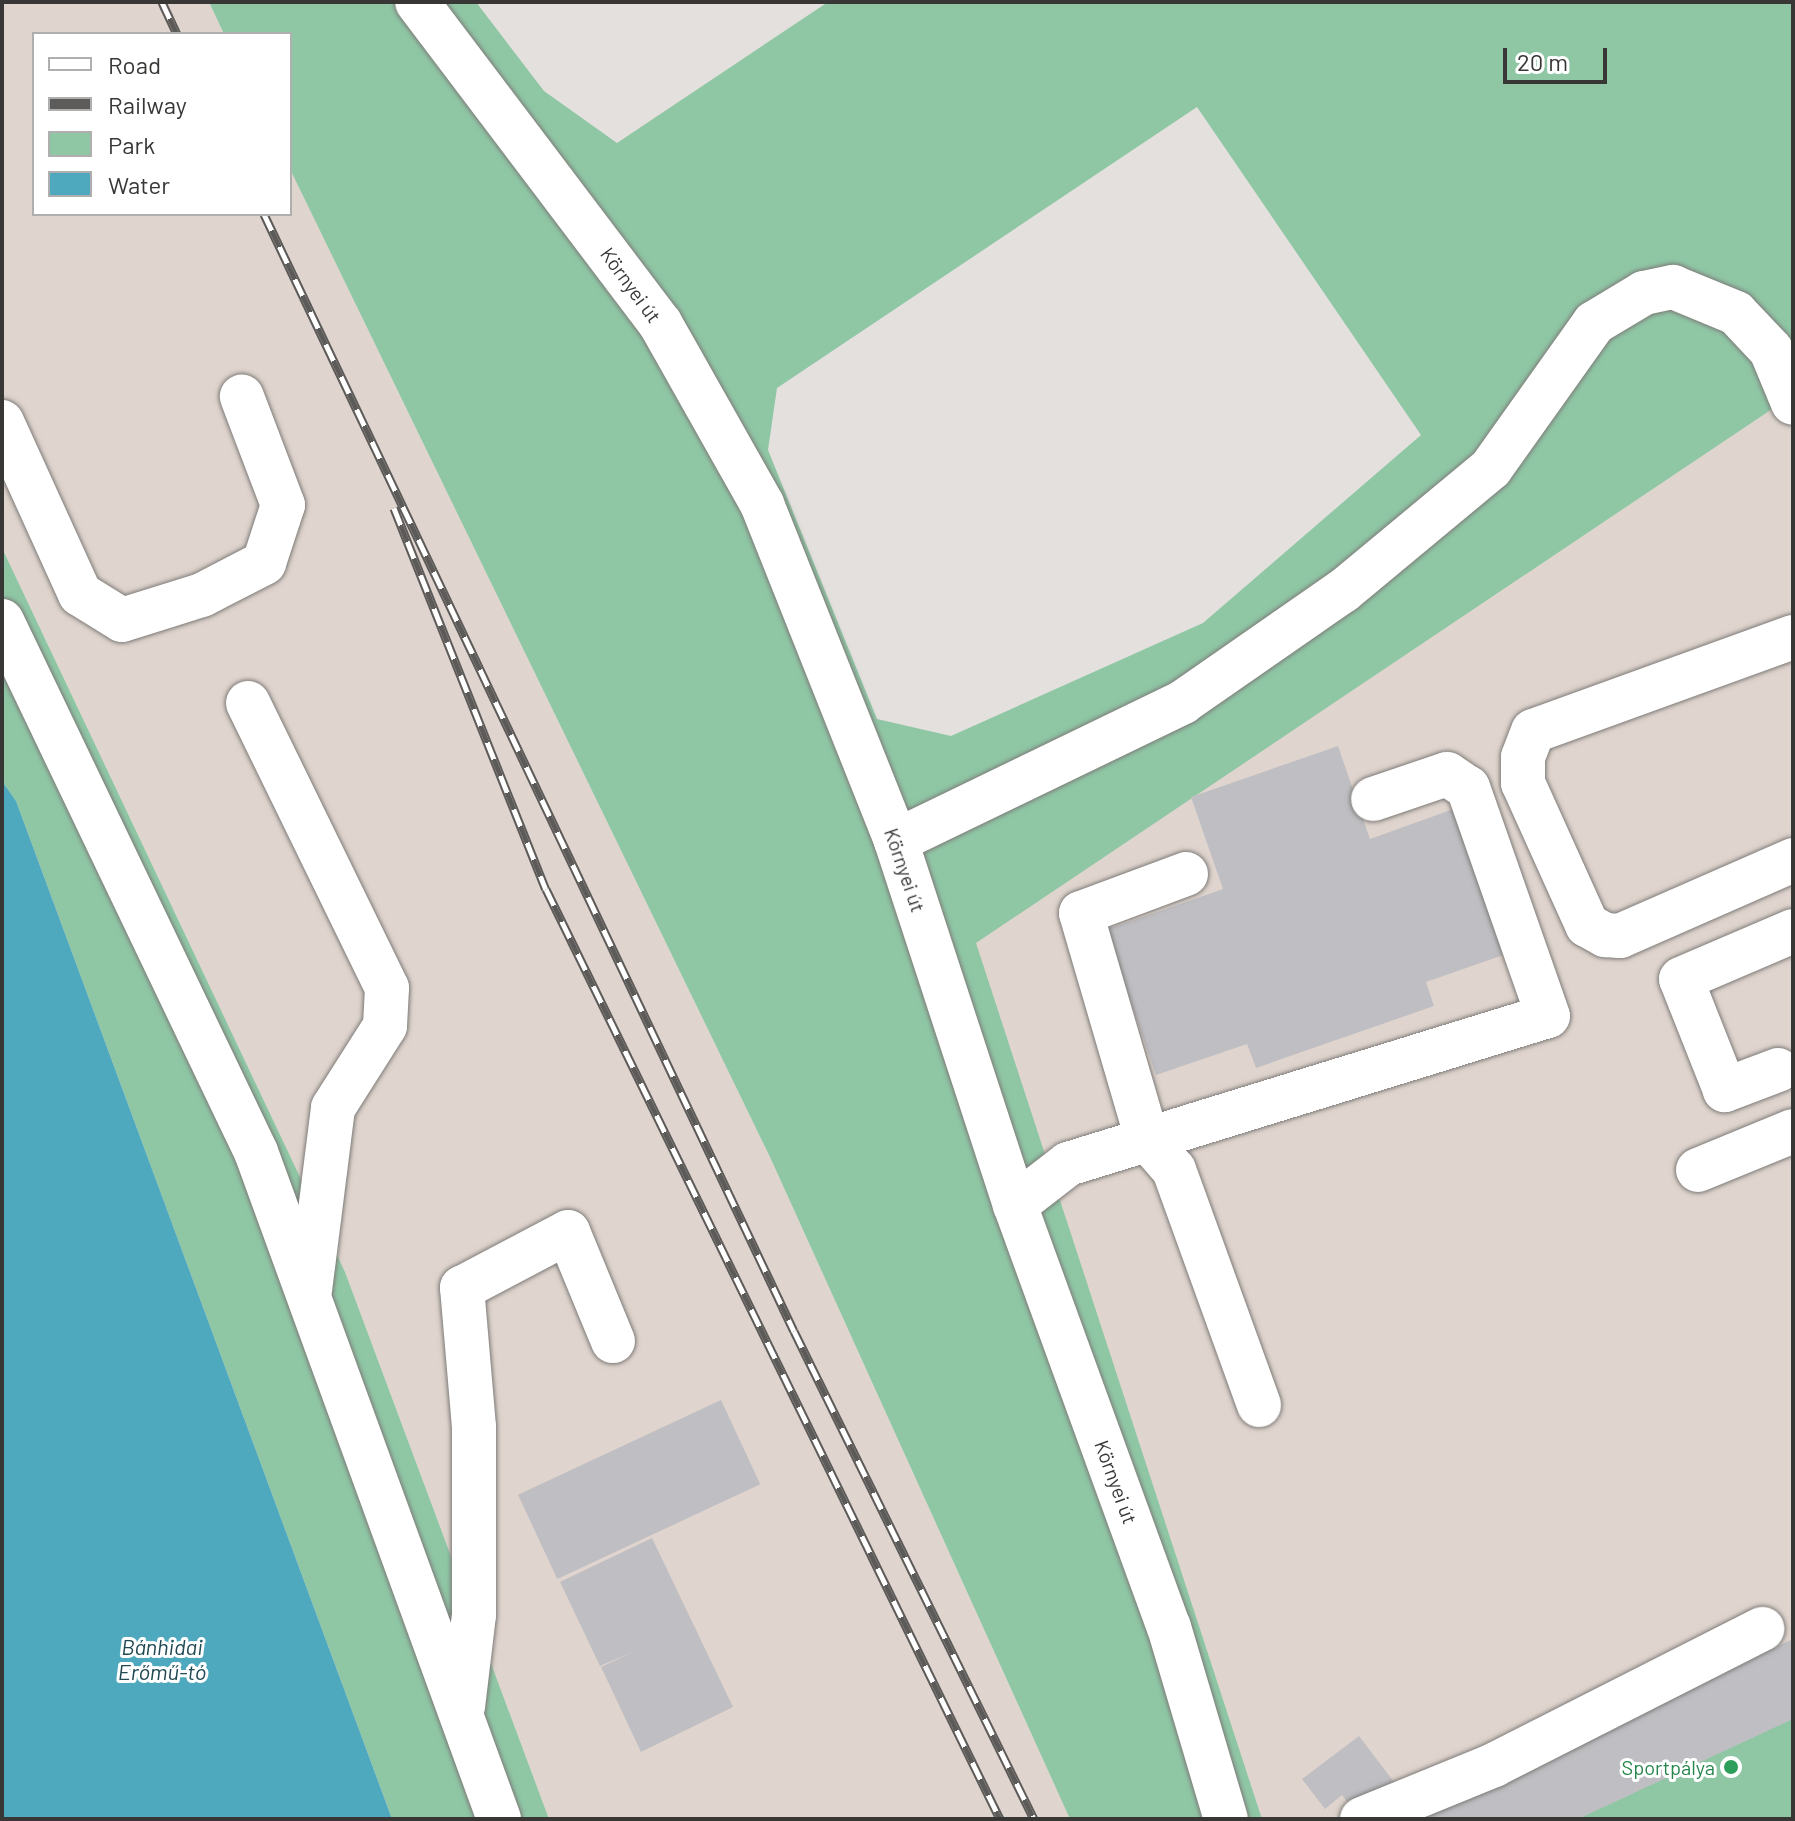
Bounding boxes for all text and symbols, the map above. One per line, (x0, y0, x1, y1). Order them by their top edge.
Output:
legend (32, 32, 292, 216)
scale bar (1507, 32, 1611, 82)
text: 20 m (1517, 47, 1568, 76)
text: Road (108, 50, 161, 79)
text: Railway (108, 90, 187, 119)
text: Park (108, 130, 155, 159)
text: Water (108, 170, 170, 199)
street label: Környei út (596, 243, 666, 327)
street label: Környei út (879, 825, 931, 915)
street label: Környei út (1090, 1437, 1142, 1527)
water label: Bánhidai Erőmű-tó (118, 1633, 206, 1684)
place label: Sportpálya (1622, 1755, 1715, 1779)
marker: Sportpálya (1722, 1758, 1740, 1776)

